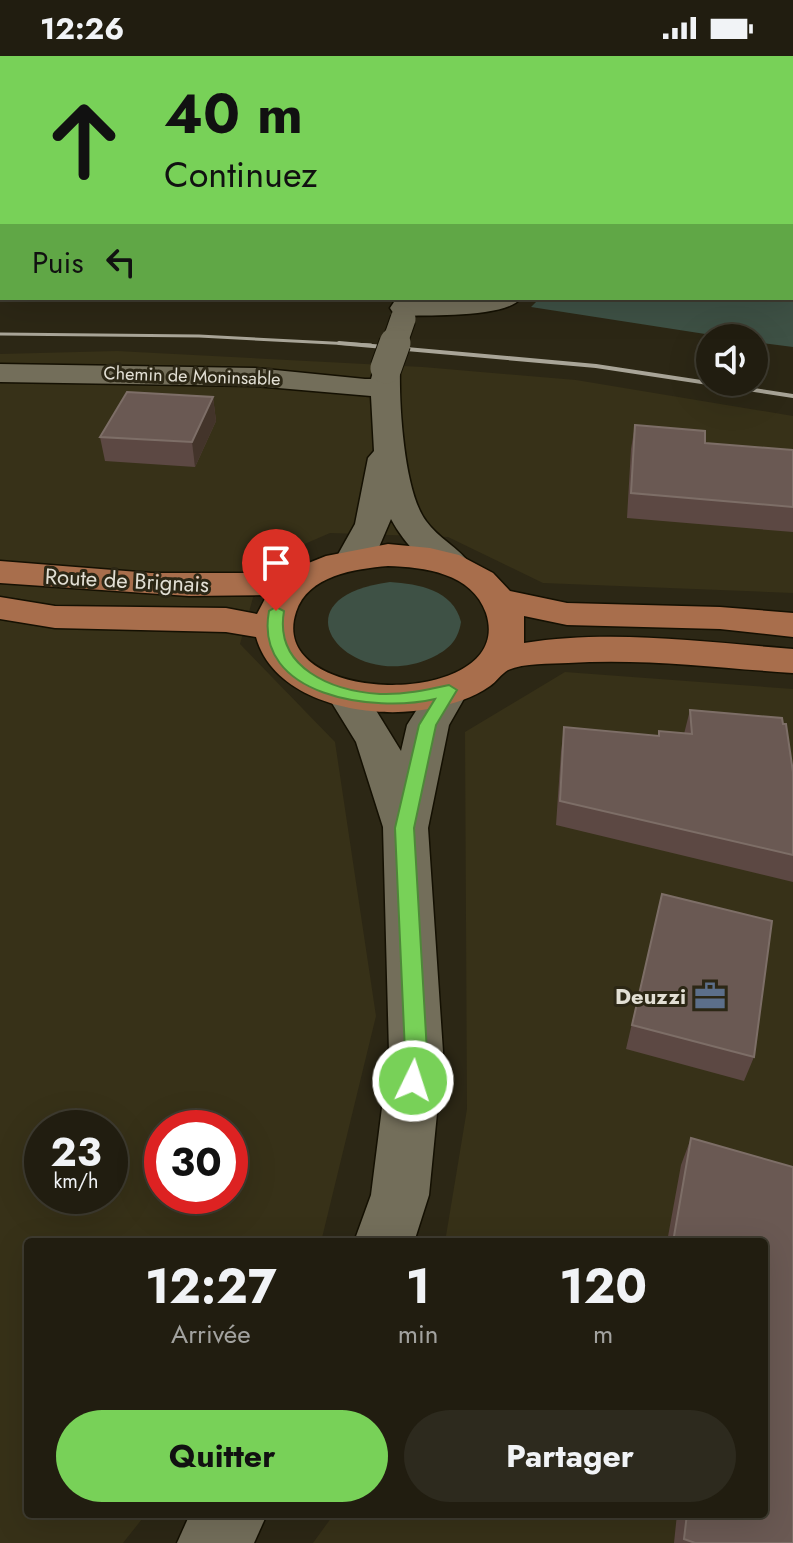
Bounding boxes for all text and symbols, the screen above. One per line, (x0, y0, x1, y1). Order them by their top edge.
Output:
text: 12:26 (40, 7, 124, 50)
text: 40 m (164, 73, 303, 154)
icon: ahead (32, 88, 136, 192)
text: Continuez (164, 148, 318, 200)
icon: left (99, 240, 143, 284)
text: Puis (32, 241, 83, 284)
map controls (696, 324, 768, 396)
button: sound (696, 324, 768, 396)
street label: Chemin de Moninsable (103, 360, 281, 392)
pin (242, 529, 310, 611)
icon: arrive (254, 541, 298, 585)
street label: Route de Brignais (44, 560, 210, 600)
office icon: Deuzzi (693, 979, 727, 1013)
place label: Deuzzi (615, 980, 686, 1012)
position arrow (371, 1039, 455, 1123)
speed limit sign: 30 (144, 1110, 248, 1214)
text: 23 (50, 1123, 102, 1181)
text: km/h (53, 1167, 99, 1196)
text: 12:27 (145, 1252, 277, 1321)
text: 1 (406, 1252, 430, 1321)
text: 120 (559, 1252, 647, 1321)
text: Arrivée (171, 1315, 251, 1353)
text: min (398, 1315, 438, 1353)
text: m (593, 1315, 613, 1353)
button: Quitter (56, 1410, 388, 1502)
button: Partager (404, 1410, 736, 1502)

